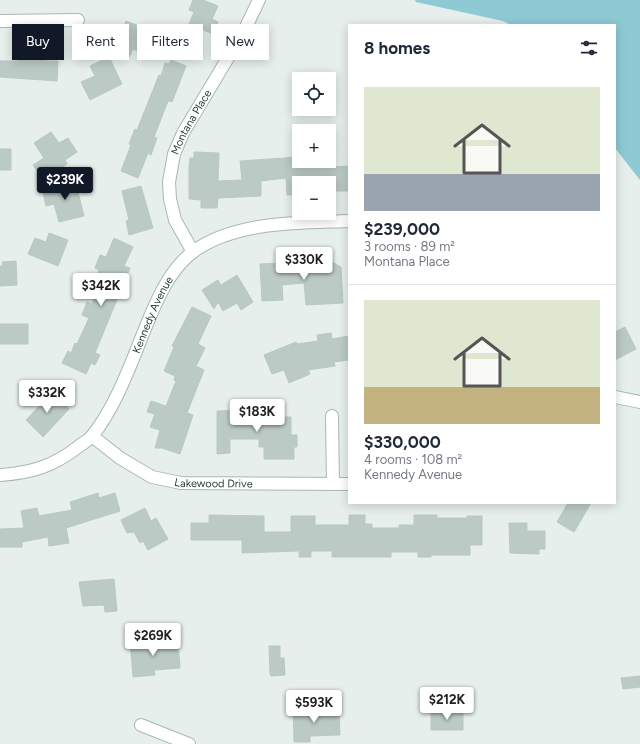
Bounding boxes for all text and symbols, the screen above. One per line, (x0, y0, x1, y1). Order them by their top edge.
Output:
chip: Buy (12, 24, 64, 60)
chip: Rent (72, 24, 129, 60)
chip: Filters (137, 24, 203, 60)
chip: New (211, 24, 269, 60)
icon: filters (578, 37, 600, 59)
text: 8 homes (364, 38, 430, 58)
map controls (292, 72, 336, 220)
button: locate (292, 72, 336, 116)
street label: Montana Place (168, 87, 214, 157)
icon: home (446, 113, 518, 185)
button: + (292, 124, 336, 168)
pin: $239K (37, 167, 93, 201)
text: $239K (46, 172, 84, 187)
button: − (292, 176, 336, 220)
text: $239,000 (364, 219, 440, 239)
text: 3 rooms · 89 m² (364, 239, 455, 254)
pin: $330K (276, 247, 332, 281)
text: $330K (285, 252, 323, 267)
text: Montana Place (364, 254, 450, 269)
pin: $342K (73, 273, 129, 307)
street label: Kennedy Avenue (129, 274, 175, 355)
text: $342K (82, 278, 120, 293)
icon: home (446, 326, 518, 398)
pin: $332K (19, 380, 75, 414)
text: $332K (28, 385, 66, 400)
pin: $183K (229, 399, 285, 433)
text: $183K (239, 404, 275, 419)
text: $330,000 (364, 432, 441, 452)
text: 4 rooms · 108 m² (364, 452, 462, 467)
text: Kennedy Avenue (364, 467, 462, 482)
street label: Lakewood Drive (173, 475, 253, 490)
pin: $269K (125, 623, 181, 657)
text: $269K (134, 628, 172, 643)
pin: $212K (419, 687, 475, 721)
pin: $593K (286, 690, 342, 724)
text: $212K (429, 692, 465, 707)
text: $593K (295, 695, 333, 710)

